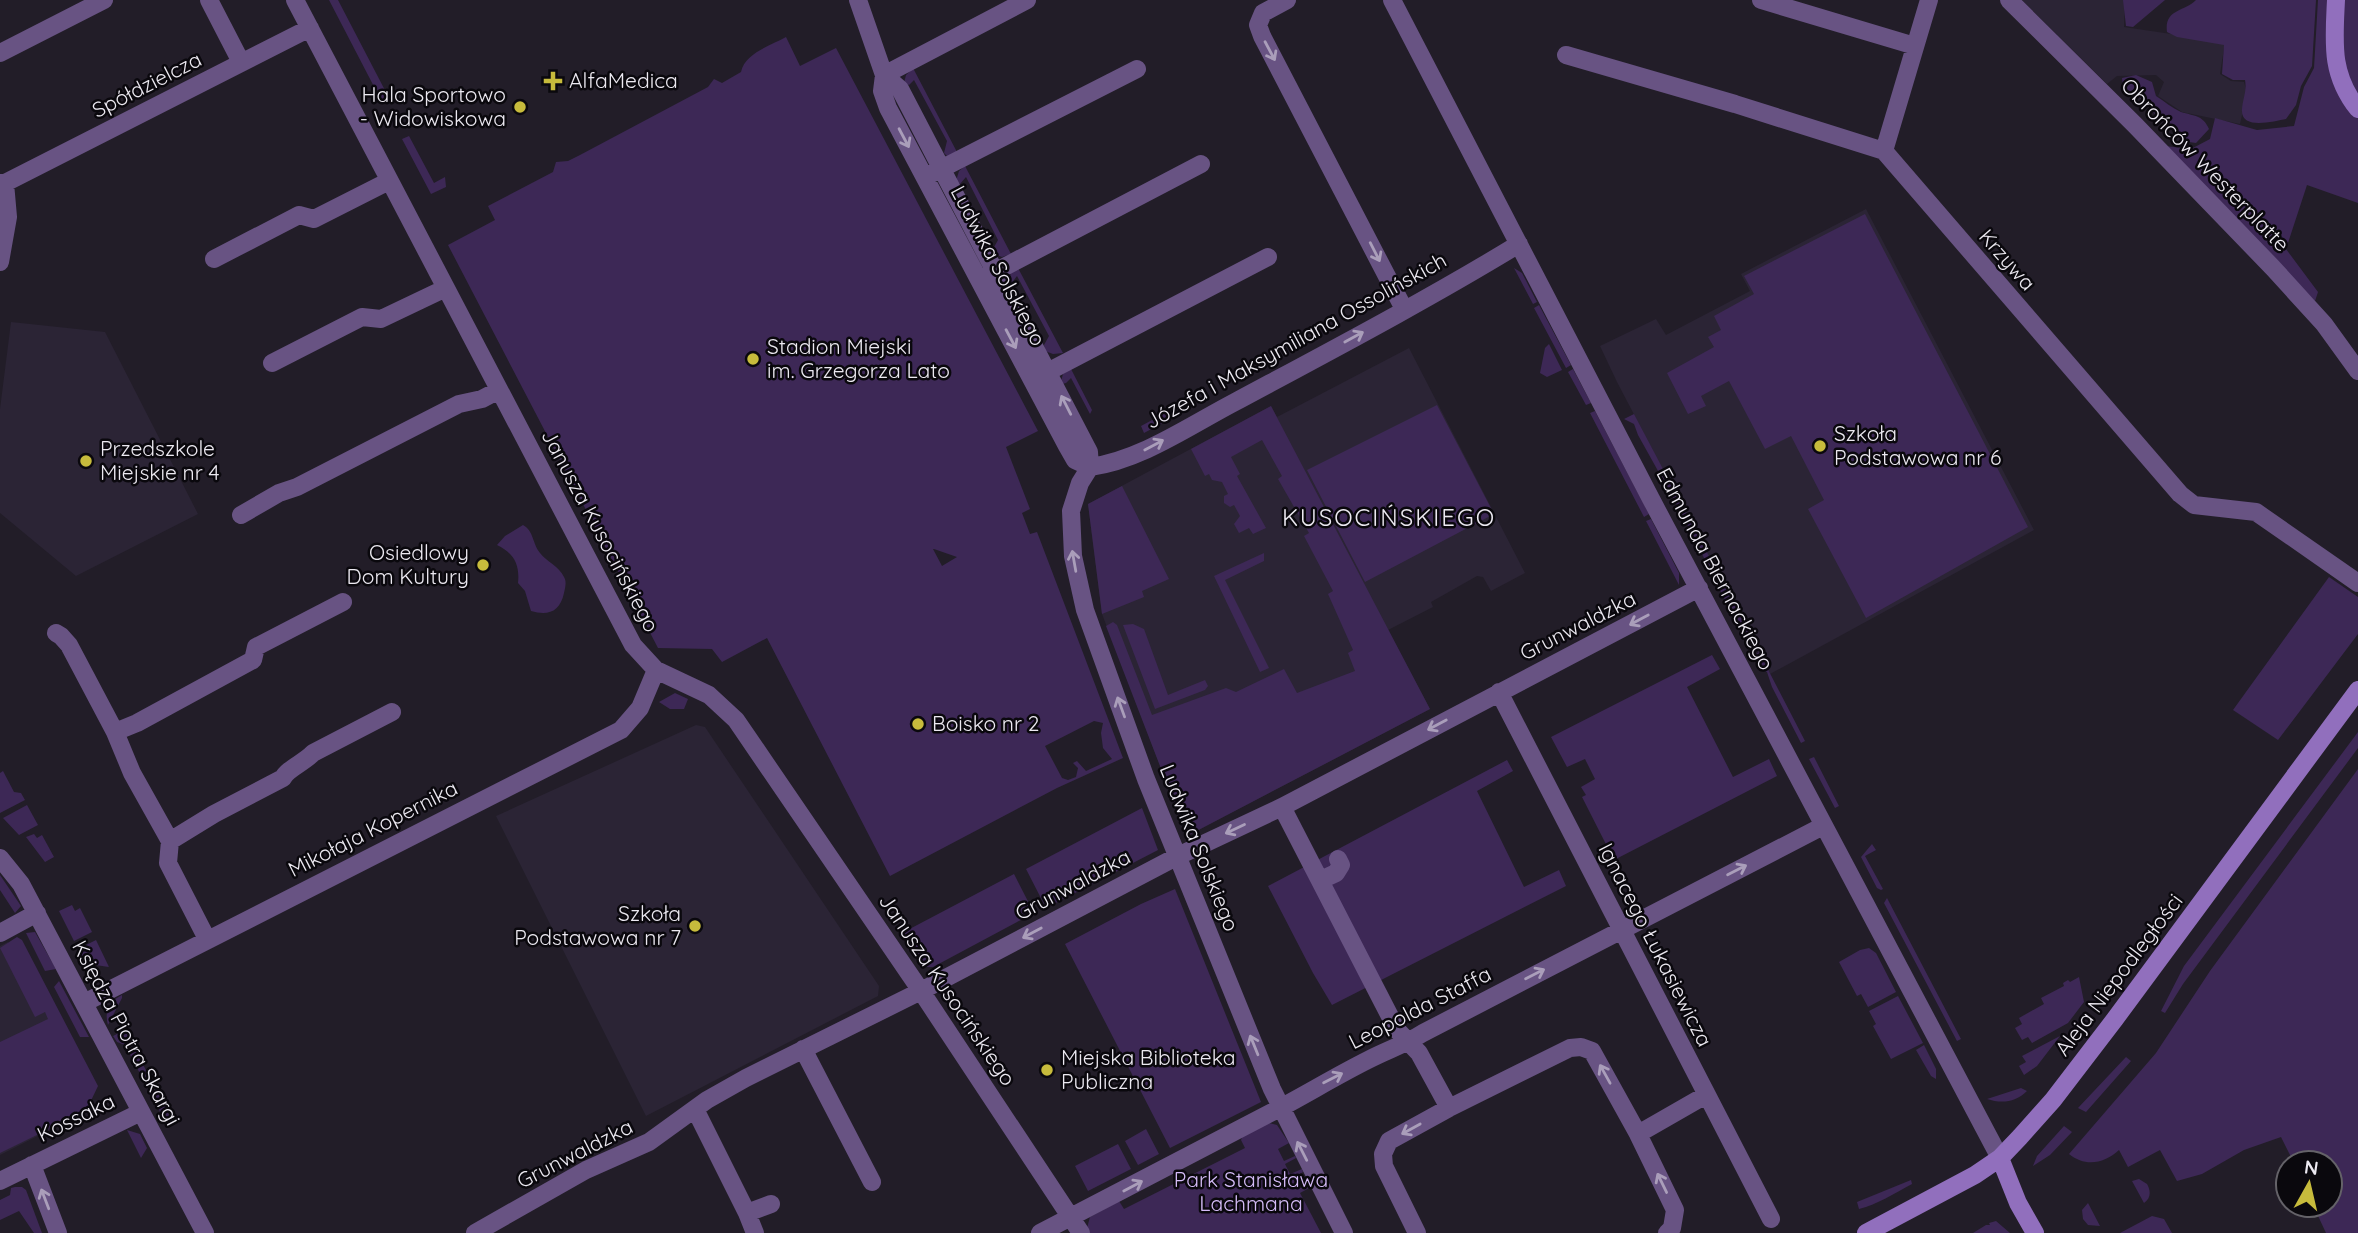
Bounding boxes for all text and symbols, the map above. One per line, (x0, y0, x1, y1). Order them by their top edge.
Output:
one-way arrow (1263, 40, 1277, 61)
street label: Spółdzielcza (87, 45, 206, 123)
place label: AlfaMedica (569, 67, 678, 93)
marker: AlfaMedica (543, 71, 563, 91)
street label: Obrońców Westerplatte (2116, 72, 2295, 257)
place label: Hala Sportowo - Widowiskowa (360, 81, 506, 131)
marker: Hala Sportowo - Widowiskowa (512, 99, 528, 115)
one-way arrow (898, 127, 912, 148)
street label: Ludwika Solskiego (946, 181, 1052, 350)
street label: Krzywa (1974, 223, 2041, 295)
one-way arrow (1369, 241, 1383, 262)
street label: Józefa i Maksymiliana Ossolińskich (1140, 246, 1451, 434)
one-way arrow (1004, 329, 1018, 349)
one-way arrow (1343, 330, 1364, 343)
place label: Stadion Miejski im. Grzegorza Lato (767, 333, 950, 383)
marker: Stadion Miejski im. Grzegorza Lato (745, 351, 761, 367)
one-way arrow (1058, 395, 1072, 416)
place label: Szkoła Podstawowa nr 6 (1834, 420, 2001, 470)
street label: Janusza Kusocińskiego (536, 425, 665, 636)
place label: Przedszkole Miejskie nr 4 (100, 435, 220, 485)
one-way arrow (1143, 438, 1164, 451)
marker: Szkoła Podstawowa nr 6 (1812, 438, 1828, 454)
marker: Przedszkole Miejskie nr 4 (78, 453, 94, 469)
street label: Edmunda Biernackiego (1651, 463, 1780, 674)
district label: KUSOCIŃSKIEGO (1282, 502, 1496, 532)
place label: Osiedlowy Dom Kultury (346, 539, 469, 589)
one-way arrow (1067, 550, 1081, 573)
marker: Osiedlowy Dom Kultury (475, 557, 491, 573)
street label: Grunwaldzka (1515, 585, 1640, 665)
one-way arrow (1629, 614, 1650, 627)
one-way arrow (1113, 697, 1126, 719)
place label: Boisko nr 2 (932, 710, 1039, 736)
marker: Boisko nr 2 (910, 716, 926, 732)
one-way arrow (1427, 718, 1448, 732)
street label: Ludwika Solskiego (1155, 760, 1245, 935)
street label: Mikołaja Kopernika (283, 774, 462, 882)
one-way arrow (1225, 823, 1246, 836)
street label: Ignacego Łukasiewicza (1593, 838, 1719, 1051)
street label: Grunwaldzka (1011, 843, 1135, 925)
one-way arrow (1726, 863, 1747, 877)
street label: Aleja Niepodległości (2049, 888, 2188, 1061)
street label: Janusza Kusocińskiego (874, 889, 1022, 1090)
place label: Szkoła Podstawowa nr 7 (514, 900, 681, 950)
marker: Szkoła Podstawowa nr 7 (687, 918, 703, 934)
one-way arrow (1022, 926, 1043, 940)
street label: Księdza Piotra Skargi (67, 936, 187, 1129)
street label: Leopolda Staffa (1344, 960, 1495, 1054)
one-way arrow (1524, 967, 1545, 981)
one-way arrow (1247, 1035, 1260, 1056)
place label: Miejska Biblioteka Publiczna (1061, 1044, 1236, 1094)
marker: Miejska Biblioteka Publiczna (1039, 1062, 1055, 1078)
one-way arrow (1598, 1065, 1612, 1085)
one-way arrow (1322, 1071, 1343, 1084)
street label: Kossaka (33, 1087, 119, 1147)
street label: Grunwaldzka (512, 1113, 637, 1193)
one-way arrow (1401, 1123, 1422, 1136)
one-way arrow (1294, 1141, 1308, 1162)
north arrow (2274, 1149, 2344, 1219)
text: N (2303, 1154, 2320, 1180)
park label: Park Stanisława Lachmana (1174, 1166, 1328, 1216)
one-way arrow (1654, 1173, 1668, 1194)
one-way arrow (1122, 1178, 1142, 1192)
one-way arrow (38, 1188, 50, 1210)

